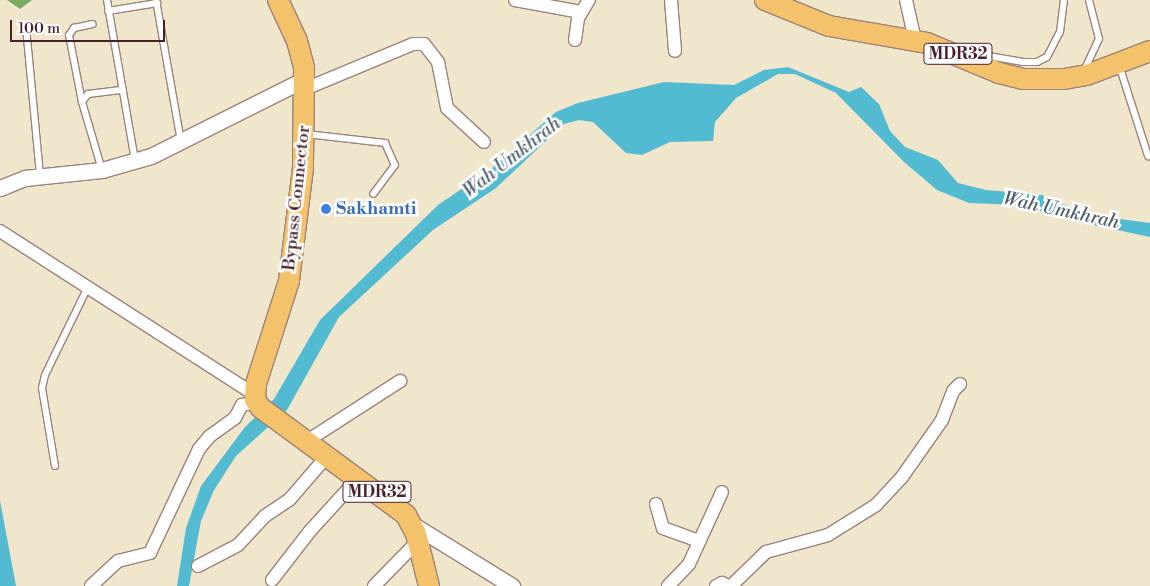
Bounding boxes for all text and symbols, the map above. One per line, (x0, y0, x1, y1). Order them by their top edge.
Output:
scale bar (12, 10, 168, 42)
text: 100 m (18, 19, 60, 38)
road number: MDR32 (923, 41, 993, 68)
water label: Wah Umkhrah (459, 113, 565, 203)
street label: Bypass Connector (279, 124, 315, 272)
water label: Wah Umkhrah (1001, 188, 1121, 234)
place label: Sakhamti (336, 198, 416, 220)
marker: Sakhamti (320, 203, 332, 215)
road number: MDR32 (342, 478, 412, 506)

